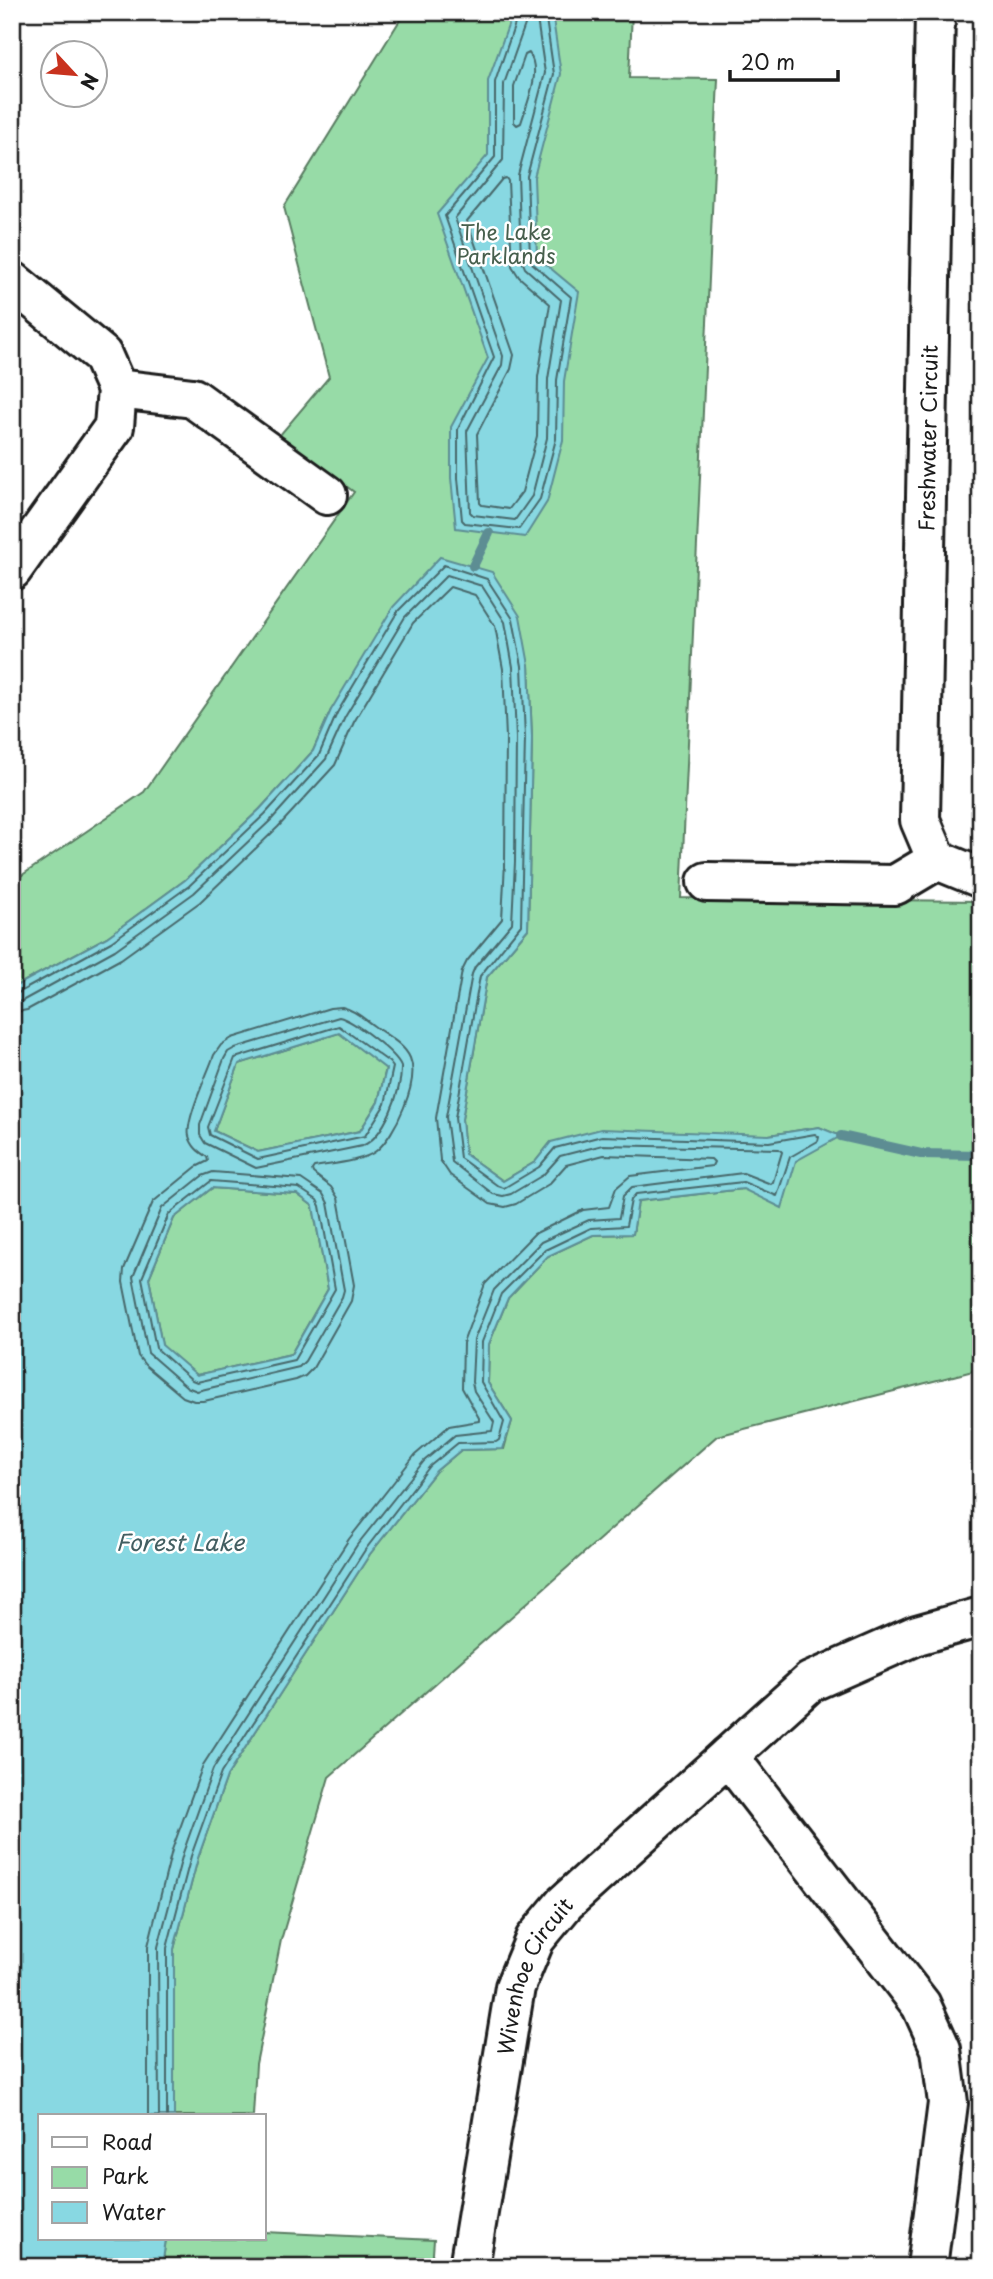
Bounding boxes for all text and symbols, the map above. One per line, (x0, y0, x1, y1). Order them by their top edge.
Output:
north arrow (38, 38, 108, 108)
scale bar (730, 38, 839, 82)
text: 20 m (741, 45, 795, 77)
text: N (74, 69, 106, 95)
park label: The Lake Parklands (456, 215, 556, 271)
street label: Freshwater Circuit (909, 344, 945, 532)
water label: Forest Lake (116, 1524, 246, 1559)
street label: Wivenhoe Circuit (488, 1890, 580, 2057)
legend (38, 2114, 266, 2240)
text: Road (102, 2125, 153, 2157)
text: Park (102, 2159, 149, 2191)
text: Water (102, 2195, 166, 2227)

